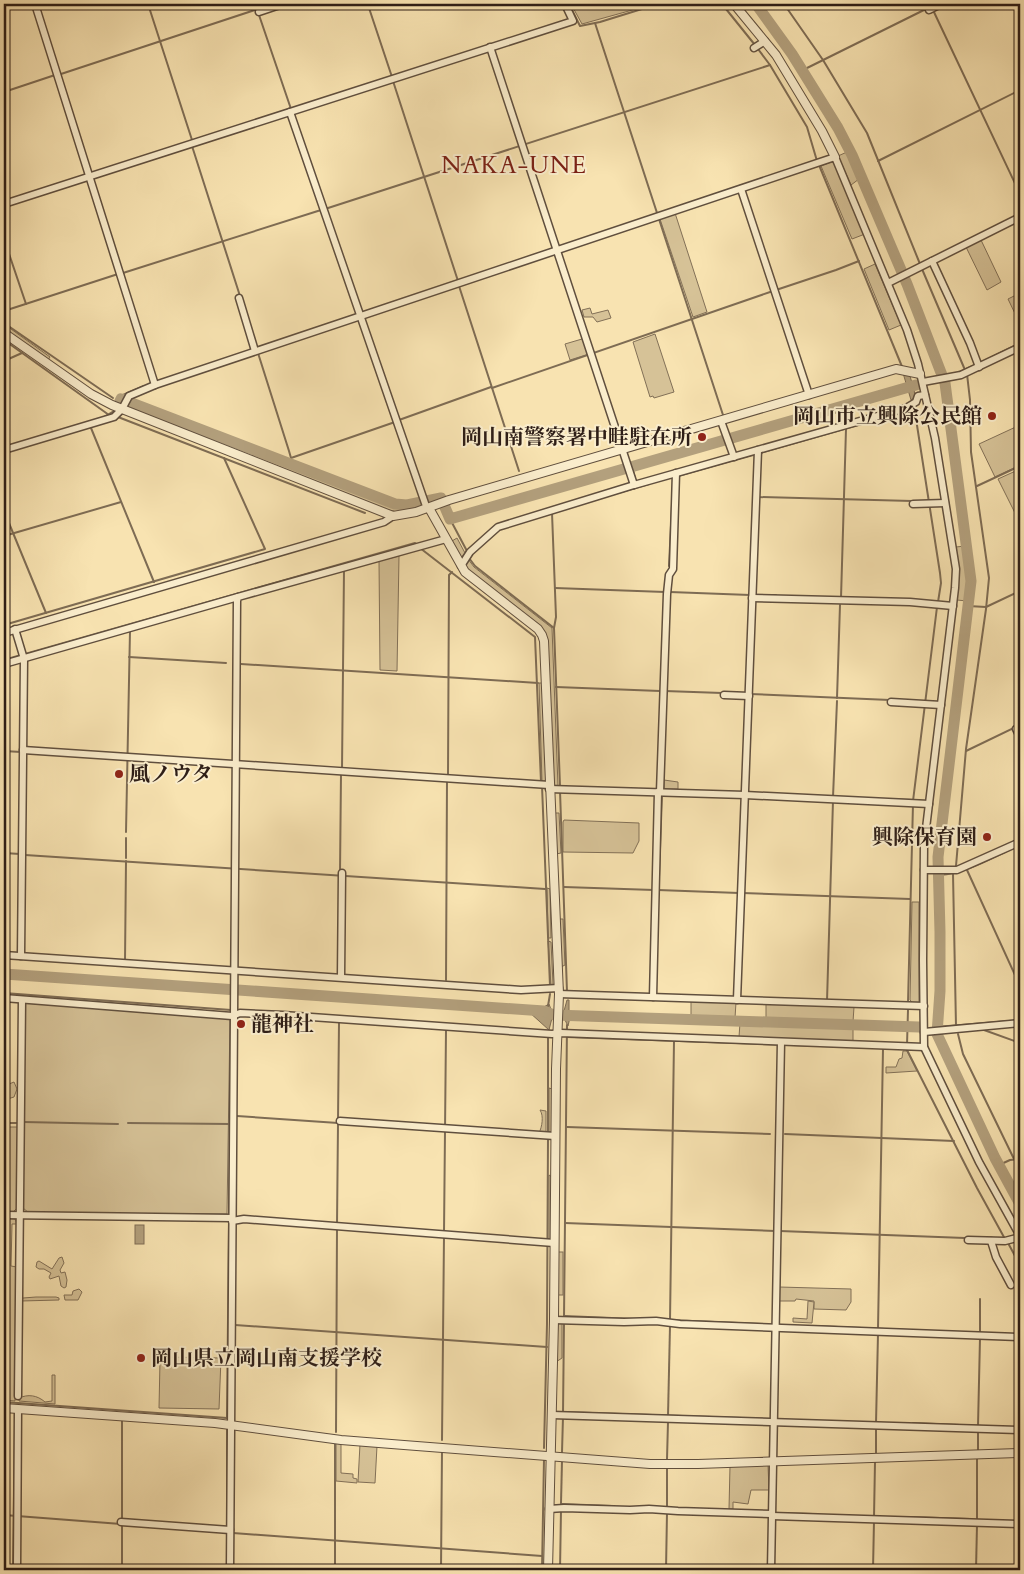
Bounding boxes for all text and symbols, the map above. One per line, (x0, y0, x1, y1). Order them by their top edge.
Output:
district label: NAKA-UNE (441, 149, 587, 182)
place label: 岡山市立興除公民館 (793, 402, 982, 431)
marker: 岡山市立興除公民館 (986, 410, 998, 422)
place label: 岡山南警察署中畦駐在所 (461, 423, 692, 452)
marker: 岡山南警察署中畦駐在所 (696, 431, 708, 443)
place label: 風ノウタ (129, 760, 213, 789)
marker: 風ノウタ (113, 768, 125, 780)
place label: 興除保育園 (872, 823, 977, 852)
marker: 興除保育園 (981, 831, 993, 843)
place label: 龍神社 (251, 1010, 314, 1039)
marker: 龍神社 (235, 1018, 247, 1030)
place label: 岡山県立岡山南支援学校 (151, 1344, 382, 1373)
marker: 岡山県立岡山南支援学校 (135, 1352, 147, 1364)

